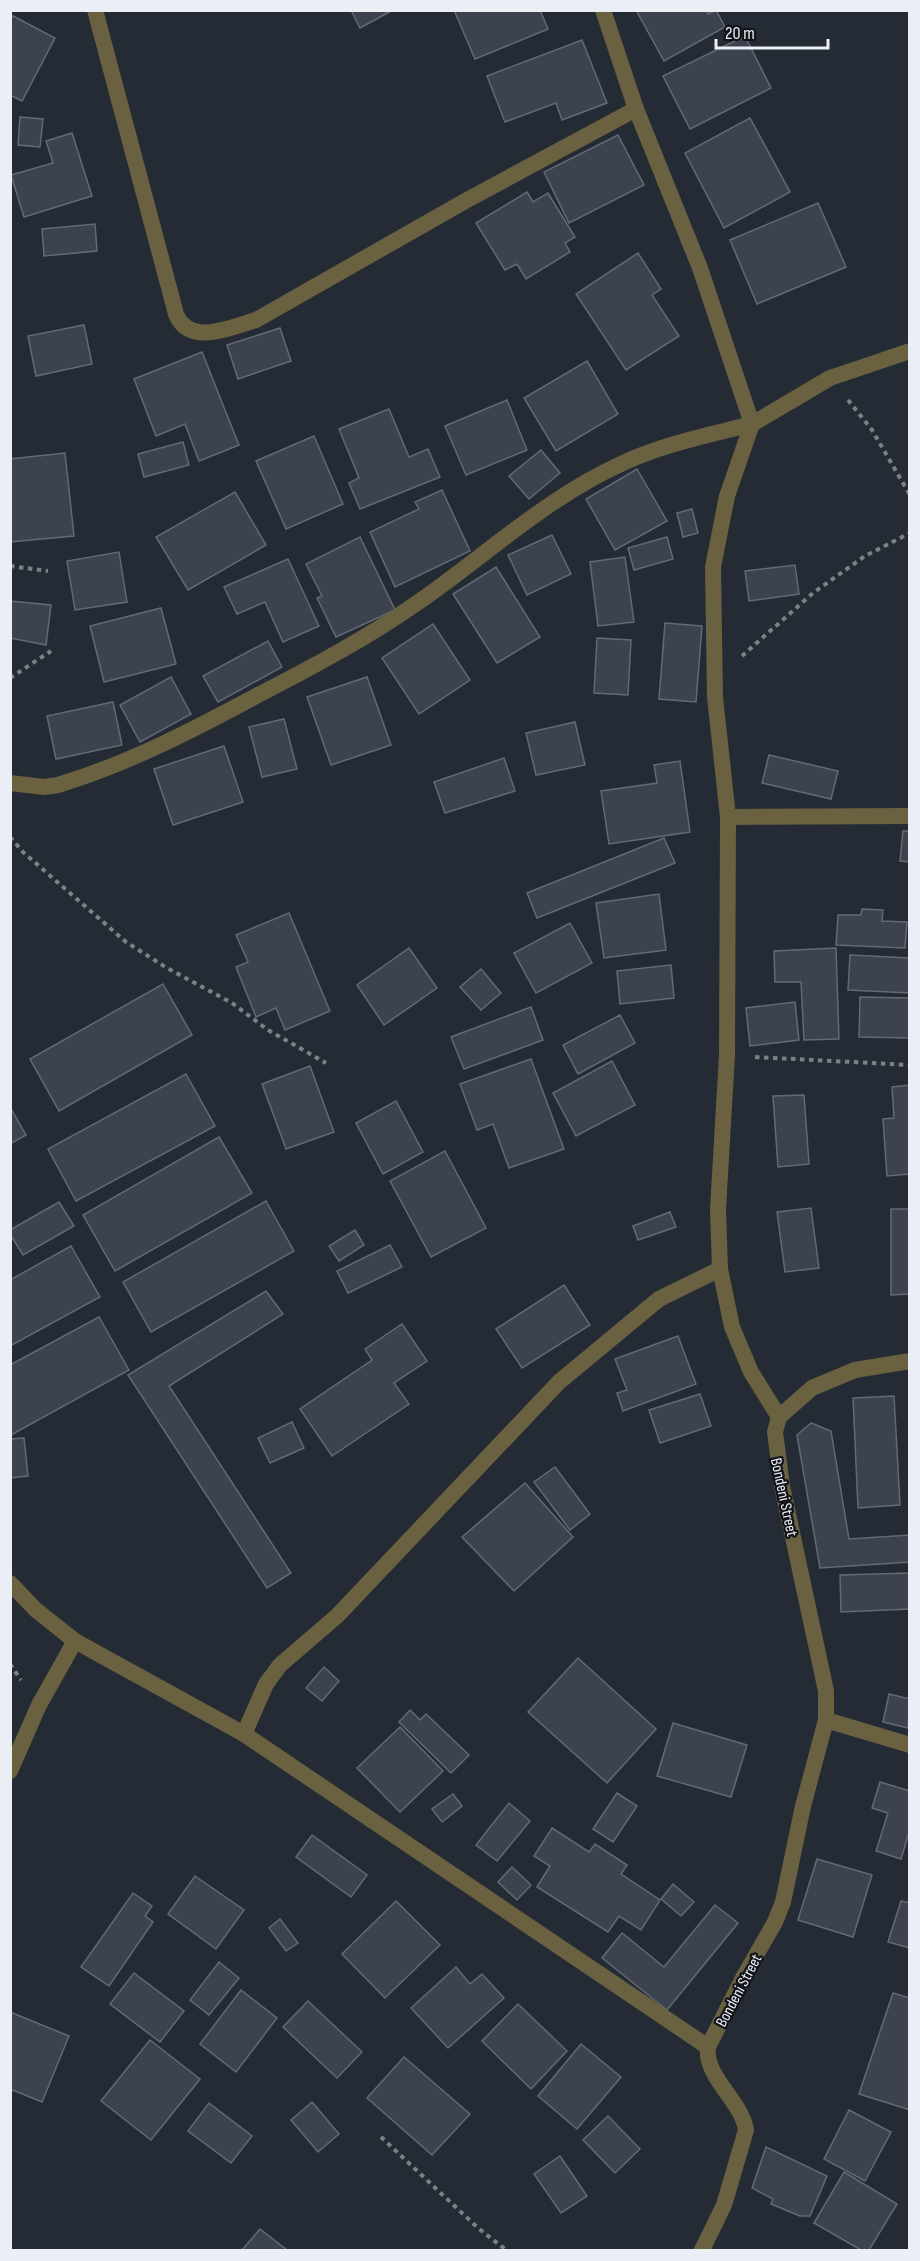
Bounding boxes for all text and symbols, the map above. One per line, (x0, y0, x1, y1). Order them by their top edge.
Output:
scale bar (716, 12, 828, 50)
text: 20 m (725, 23, 755, 44)
street label: Bondeni Street (766, 1456, 801, 1538)
street label: Bondeni Street (712, 1951, 767, 2030)

